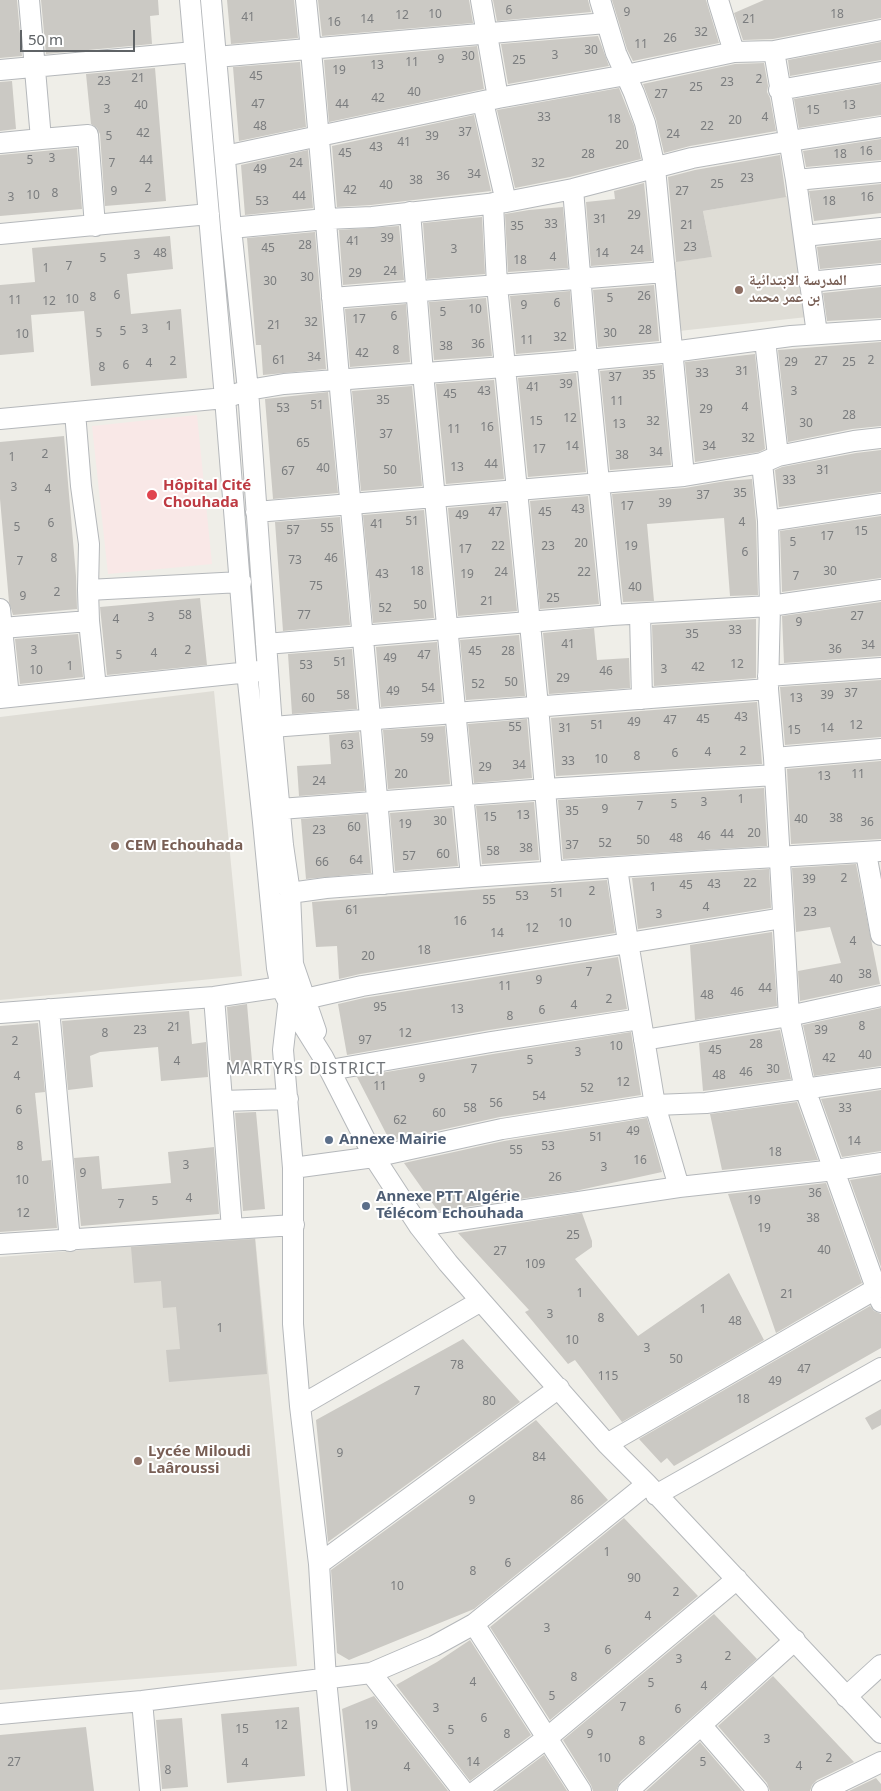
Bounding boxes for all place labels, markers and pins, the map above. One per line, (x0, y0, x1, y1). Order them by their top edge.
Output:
place label: المدرسة الابتدائية بن عمر محمد (749, 272, 847, 307)
marker: المدرسة الابتدائية بن عمر محمد (733, 284, 745, 296)
place label: Hôpital Cité Chouhada (163, 477, 251, 512)
marker: Hôpital Cité Chouhada (145, 488, 159, 502)
place label: CEM Echouhada (125, 837, 243, 855)
marker: CEM Echouhada (109, 840, 121, 852)
place label: Annexe Mairie (339, 1131, 447, 1149)
marker: Annexe Mairie (323, 1134, 335, 1146)
place label: Annexe PTT Algérie Télécom Echouhada (376, 1188, 524, 1223)
marker: Annexe PTT Algérie Télécom Echouhada (360, 1200, 372, 1212)
place label: Lycée Miloudi Laâroussi (148, 1443, 251, 1478)
marker: Lycée Miloudi Laâroussi (132, 1455, 144, 1467)

